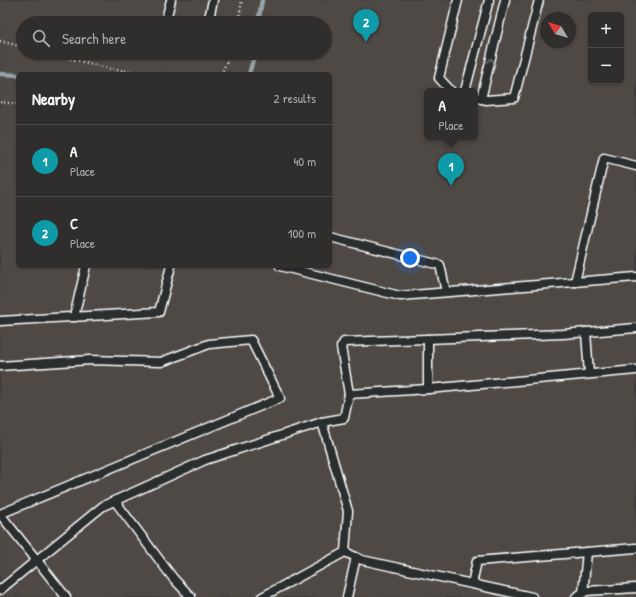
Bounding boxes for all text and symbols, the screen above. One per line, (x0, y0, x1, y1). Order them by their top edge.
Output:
pin: 2 (353, 9, 379, 42)
north arrow (540, 12, 576, 48)
map controls (588, 12, 624, 84)
button: + (588, 12, 624, 48)
search box (16, 16, 332, 60)
icon: search (30, 27, 52, 49)
text: Search here (62, 28, 126, 49)
button: − (588, 48, 624, 84)
one-way arrow (486, 58, 494, 64)
text: Nearby (32, 87, 75, 110)
popup (424, 88, 478, 140)
text: 2 results (274, 89, 316, 107)
text: A (438, 95, 446, 116)
text: Place (438, 116, 464, 134)
text: A (70, 141, 77, 162)
text: 1 (43, 152, 47, 170)
text: 40 m (293, 152, 316, 170)
pin: 1 (438, 153, 464, 186)
text: Place (70, 162, 95, 180)
text: C (70, 213, 78, 234)
text: 2 (42, 224, 48, 242)
text: 100 m (288, 224, 316, 242)
text: Place (70, 234, 95, 252)
your location (400, 248, 420, 268)

